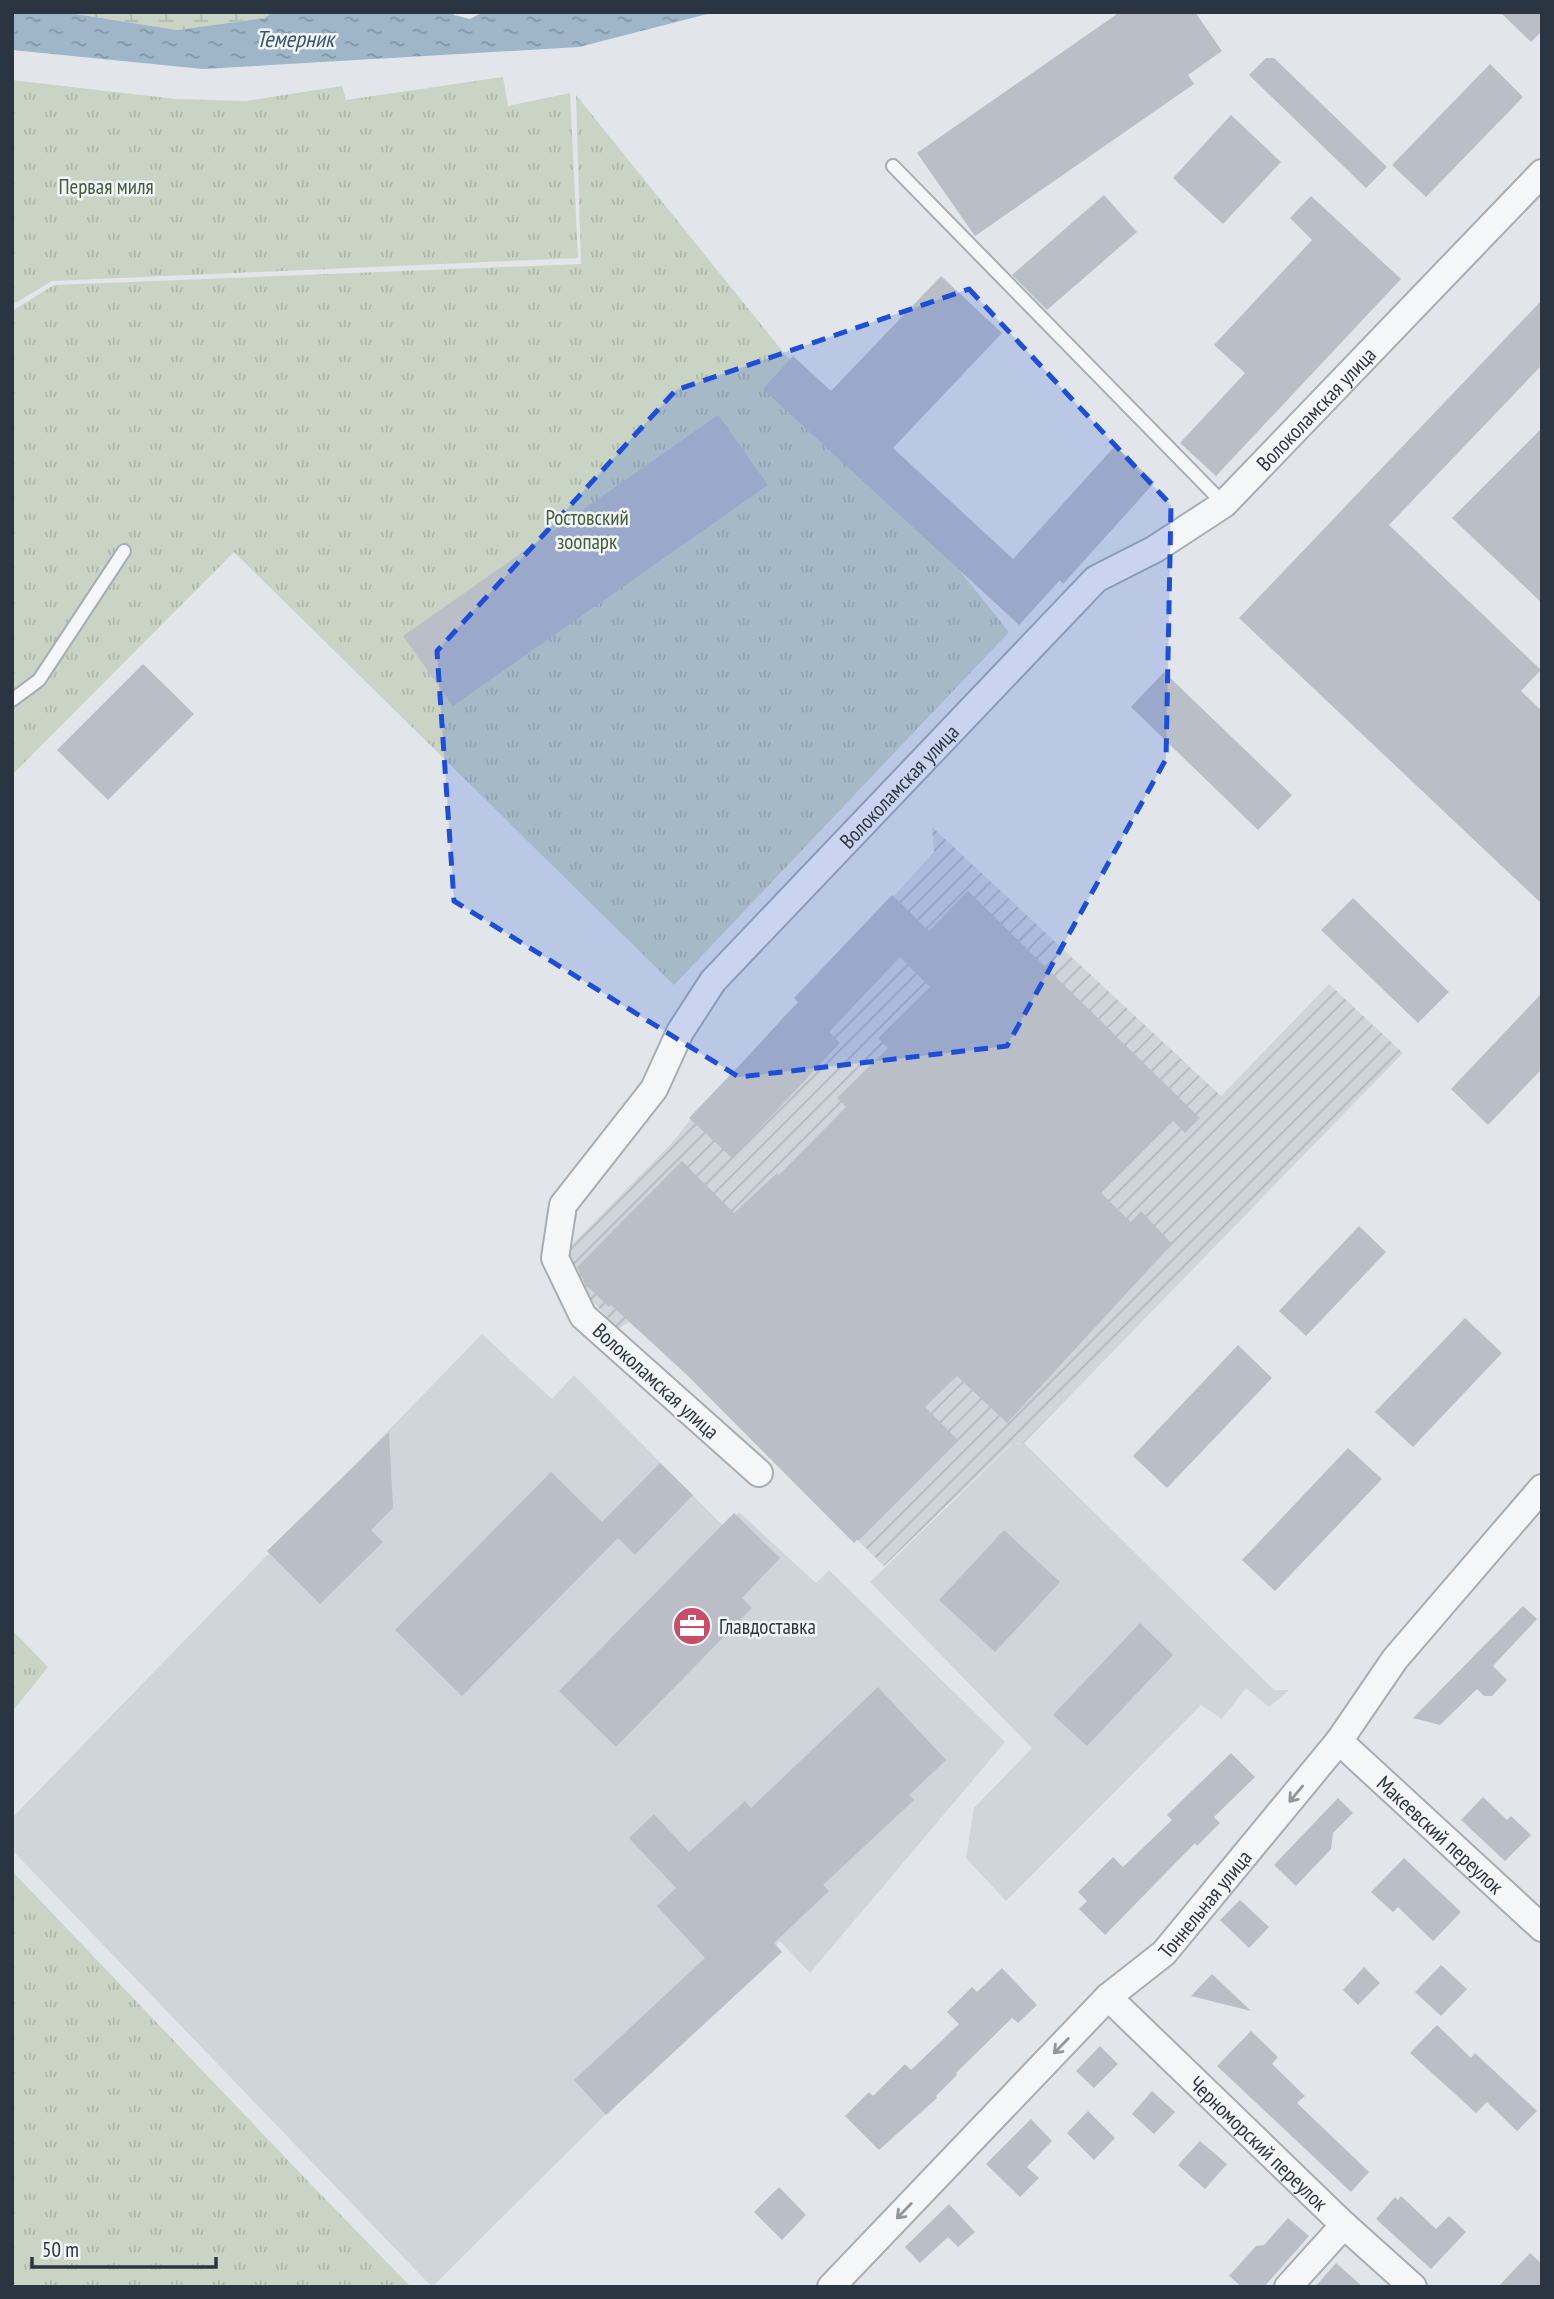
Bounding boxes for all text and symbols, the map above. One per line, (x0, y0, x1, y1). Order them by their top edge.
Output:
water label: Темерник (256, 24, 337, 53)
park label: Первая миля (58, 173, 154, 200)
street label: Волоколамская улица (1250, 341, 1381, 476)
park label: Ростовский зоопарк (545, 504, 629, 555)
street label: Волоколамская улица (833, 718, 964, 854)
street label: Волоколамская улица (587, 1317, 725, 1445)
office icon: Главдоставка (671, 1605, 713, 1647)
place label: Главдоставка (719, 1613, 816, 1640)
street label: Макеевский переулок (1372, 1769, 1509, 1900)
one-way arrow (1288, 1785, 1304, 1803)
street label: Тоннельная улица (1152, 1844, 1257, 1964)
one-way arrow (1052, 2037, 1069, 2054)
street label: Черноморский переулок (1184, 2070, 1334, 2216)
one-way arrow (895, 2202, 912, 2219)
scale bar (32, 2226, 215, 2270)
text: 50 m (42, 2236, 79, 2263)

